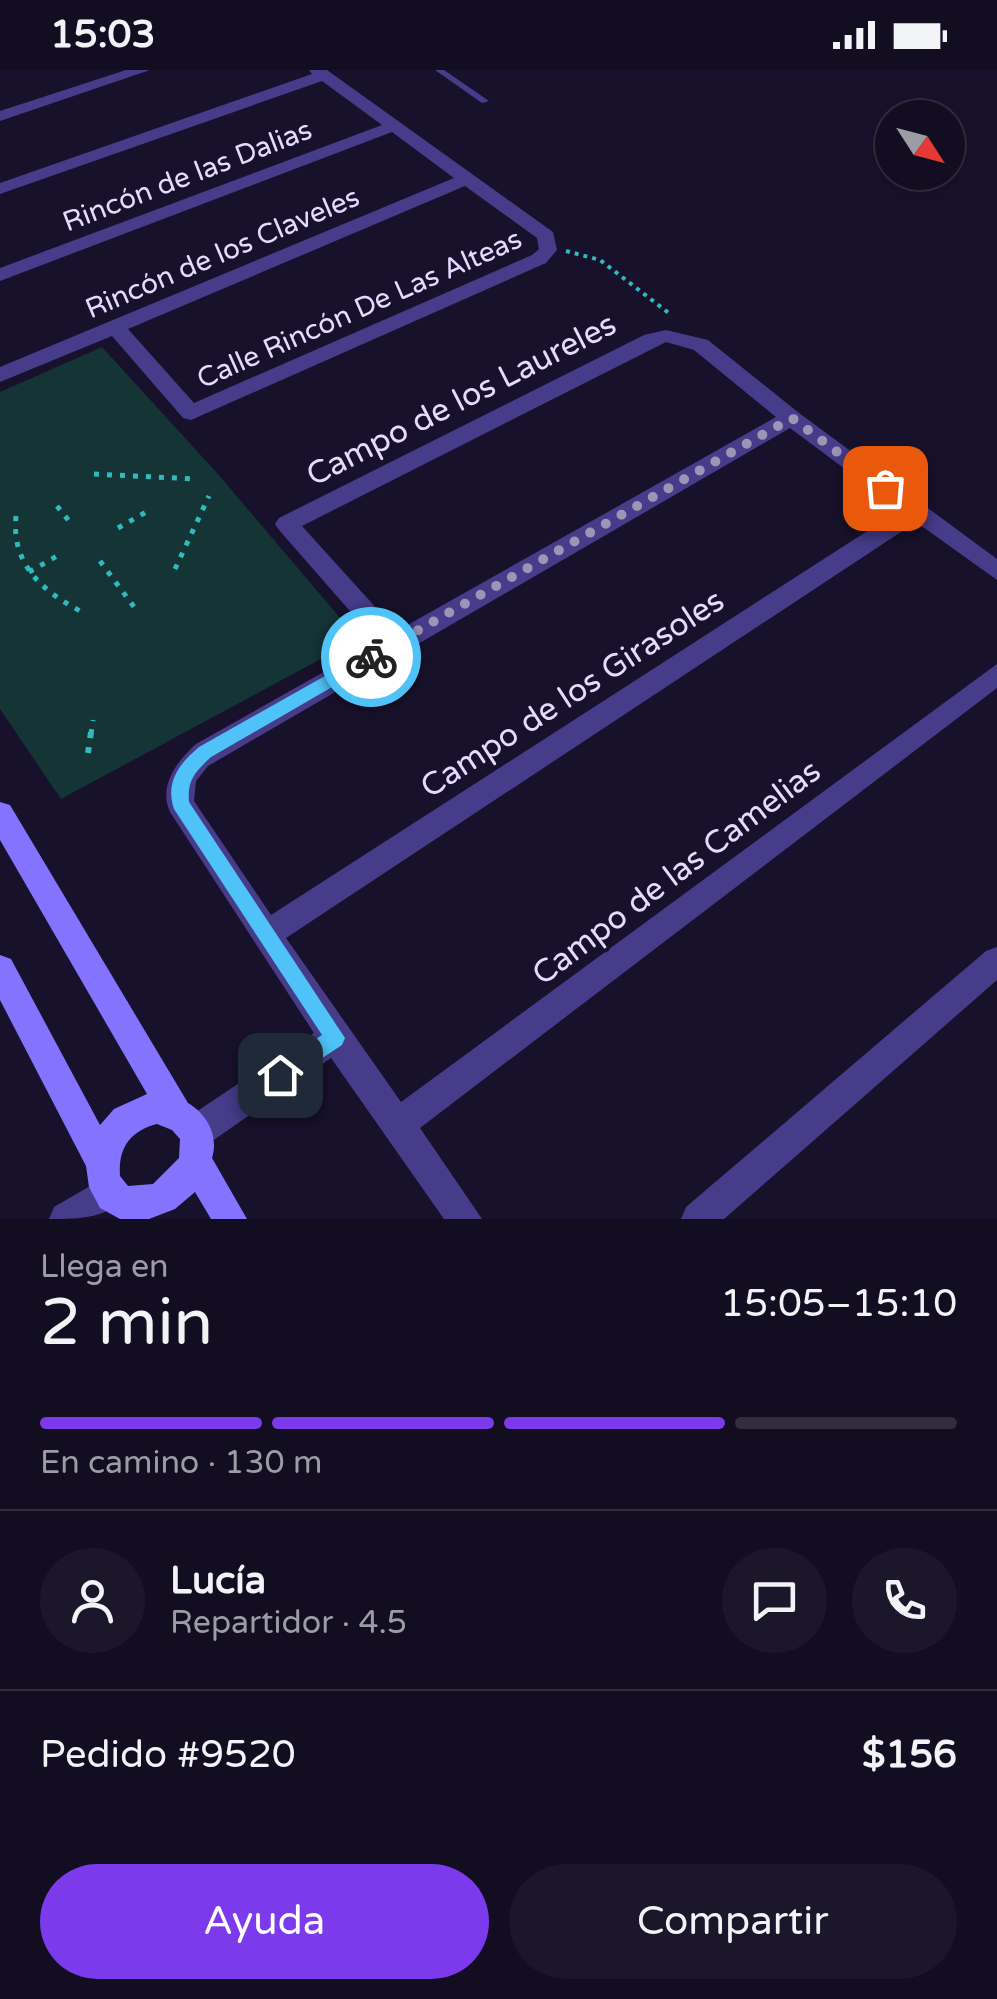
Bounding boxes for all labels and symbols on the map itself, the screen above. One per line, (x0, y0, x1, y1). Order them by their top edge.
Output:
north arrow (875, 100, 965, 190)
street label: Rincón de las Dalias (58, 113, 317, 239)
street label: Rincón de los Claveles (80, 180, 364, 326)
street label: Calle Rincón De Las Alteas (192, 222, 527, 396)
street label: Campo de los Laureles (300, 305, 623, 495)
pin (843, 446, 928, 531)
street label: Campo de los Girasoles (414, 582, 731, 806)
courier (321, 607, 421, 707)
street label: Campo de las Camelias (525, 752, 828, 994)
pin (238, 1033, 323, 1118)

